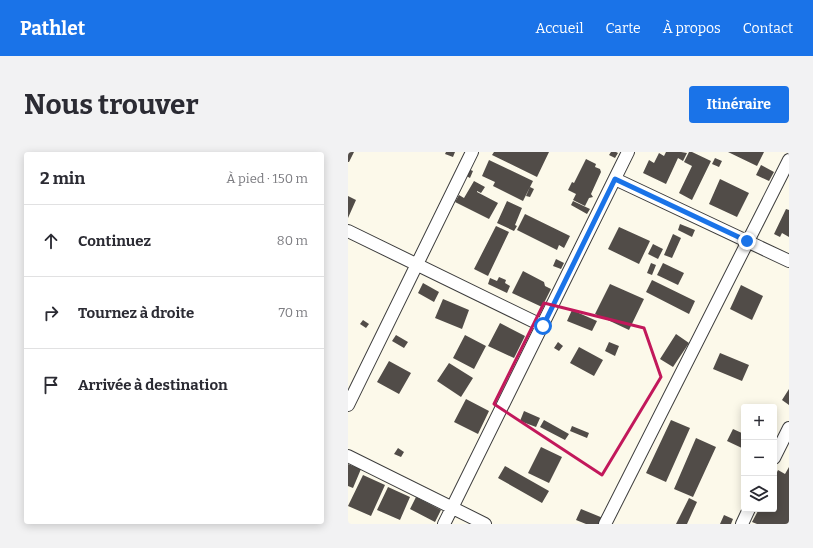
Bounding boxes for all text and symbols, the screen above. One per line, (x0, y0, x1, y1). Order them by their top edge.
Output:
text: Pathlet (20, 17, 85, 40)
text: Accueil (536, 20, 584, 37)
text: Carte (606, 20, 641, 37)
text: À propos (663, 20, 721, 37)
text: Contact (743, 20, 793, 37)
button: Itinéraire (689, 86, 789, 123)
text: Nous trouver (24, 88, 199, 121)
text: 2 min (40, 168, 85, 189)
text: À pied · 150 m (226, 171, 308, 186)
icon: ahead (40, 230, 62, 252)
text: Continuez (78, 232, 151, 250)
route end (738, 232, 756, 250)
text: 80 m (277, 233, 308, 248)
icon: right (40, 302, 62, 324)
text: Tournez à droite (78, 304, 194, 322)
text: 70 m (278, 305, 308, 320)
route start (534, 317, 552, 335)
icon: arrive (40, 374, 62, 396)
text: Arrivée à destination (78, 376, 228, 394)
map controls (741, 404, 777, 512)
button: + (741, 404, 777, 440)
button: − (741, 440, 777, 476)
button: layers (741, 476, 777, 512)

